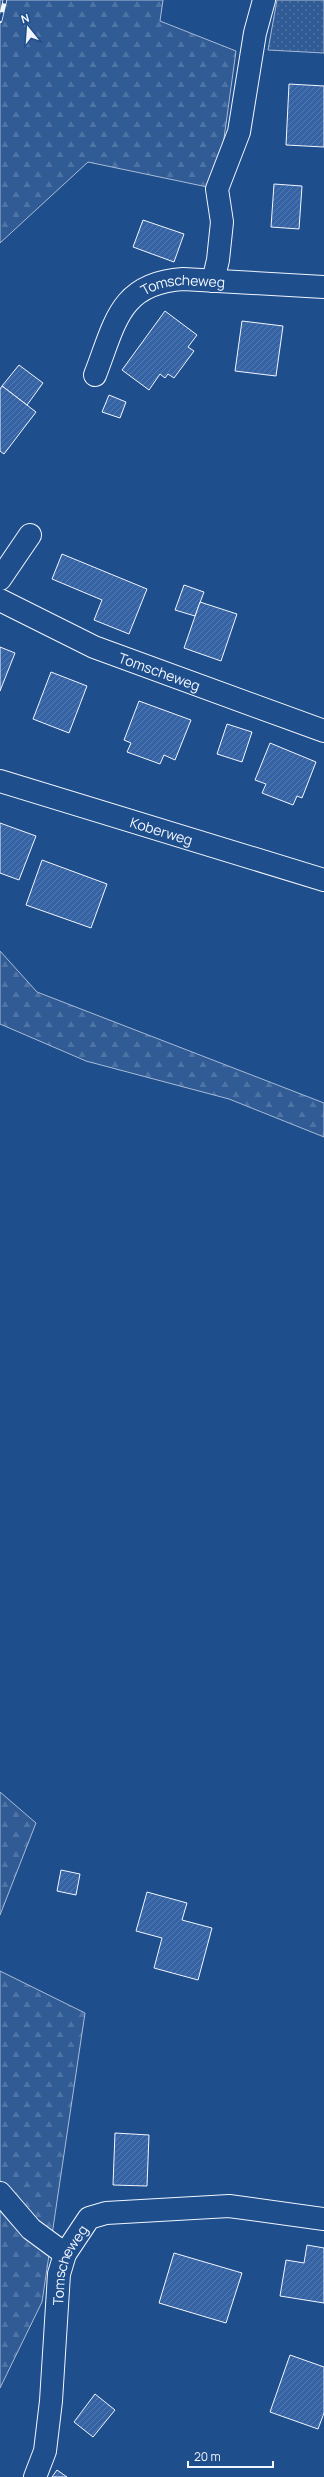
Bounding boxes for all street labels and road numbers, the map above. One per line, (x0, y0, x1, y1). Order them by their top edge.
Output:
street label: Tomscheweg (137, 269, 226, 299)
street label: Tomscheweg (116, 647, 203, 695)
street label: Koberweg (128, 812, 195, 849)
street label: Tomscheweg (48, 2221, 91, 2306)

